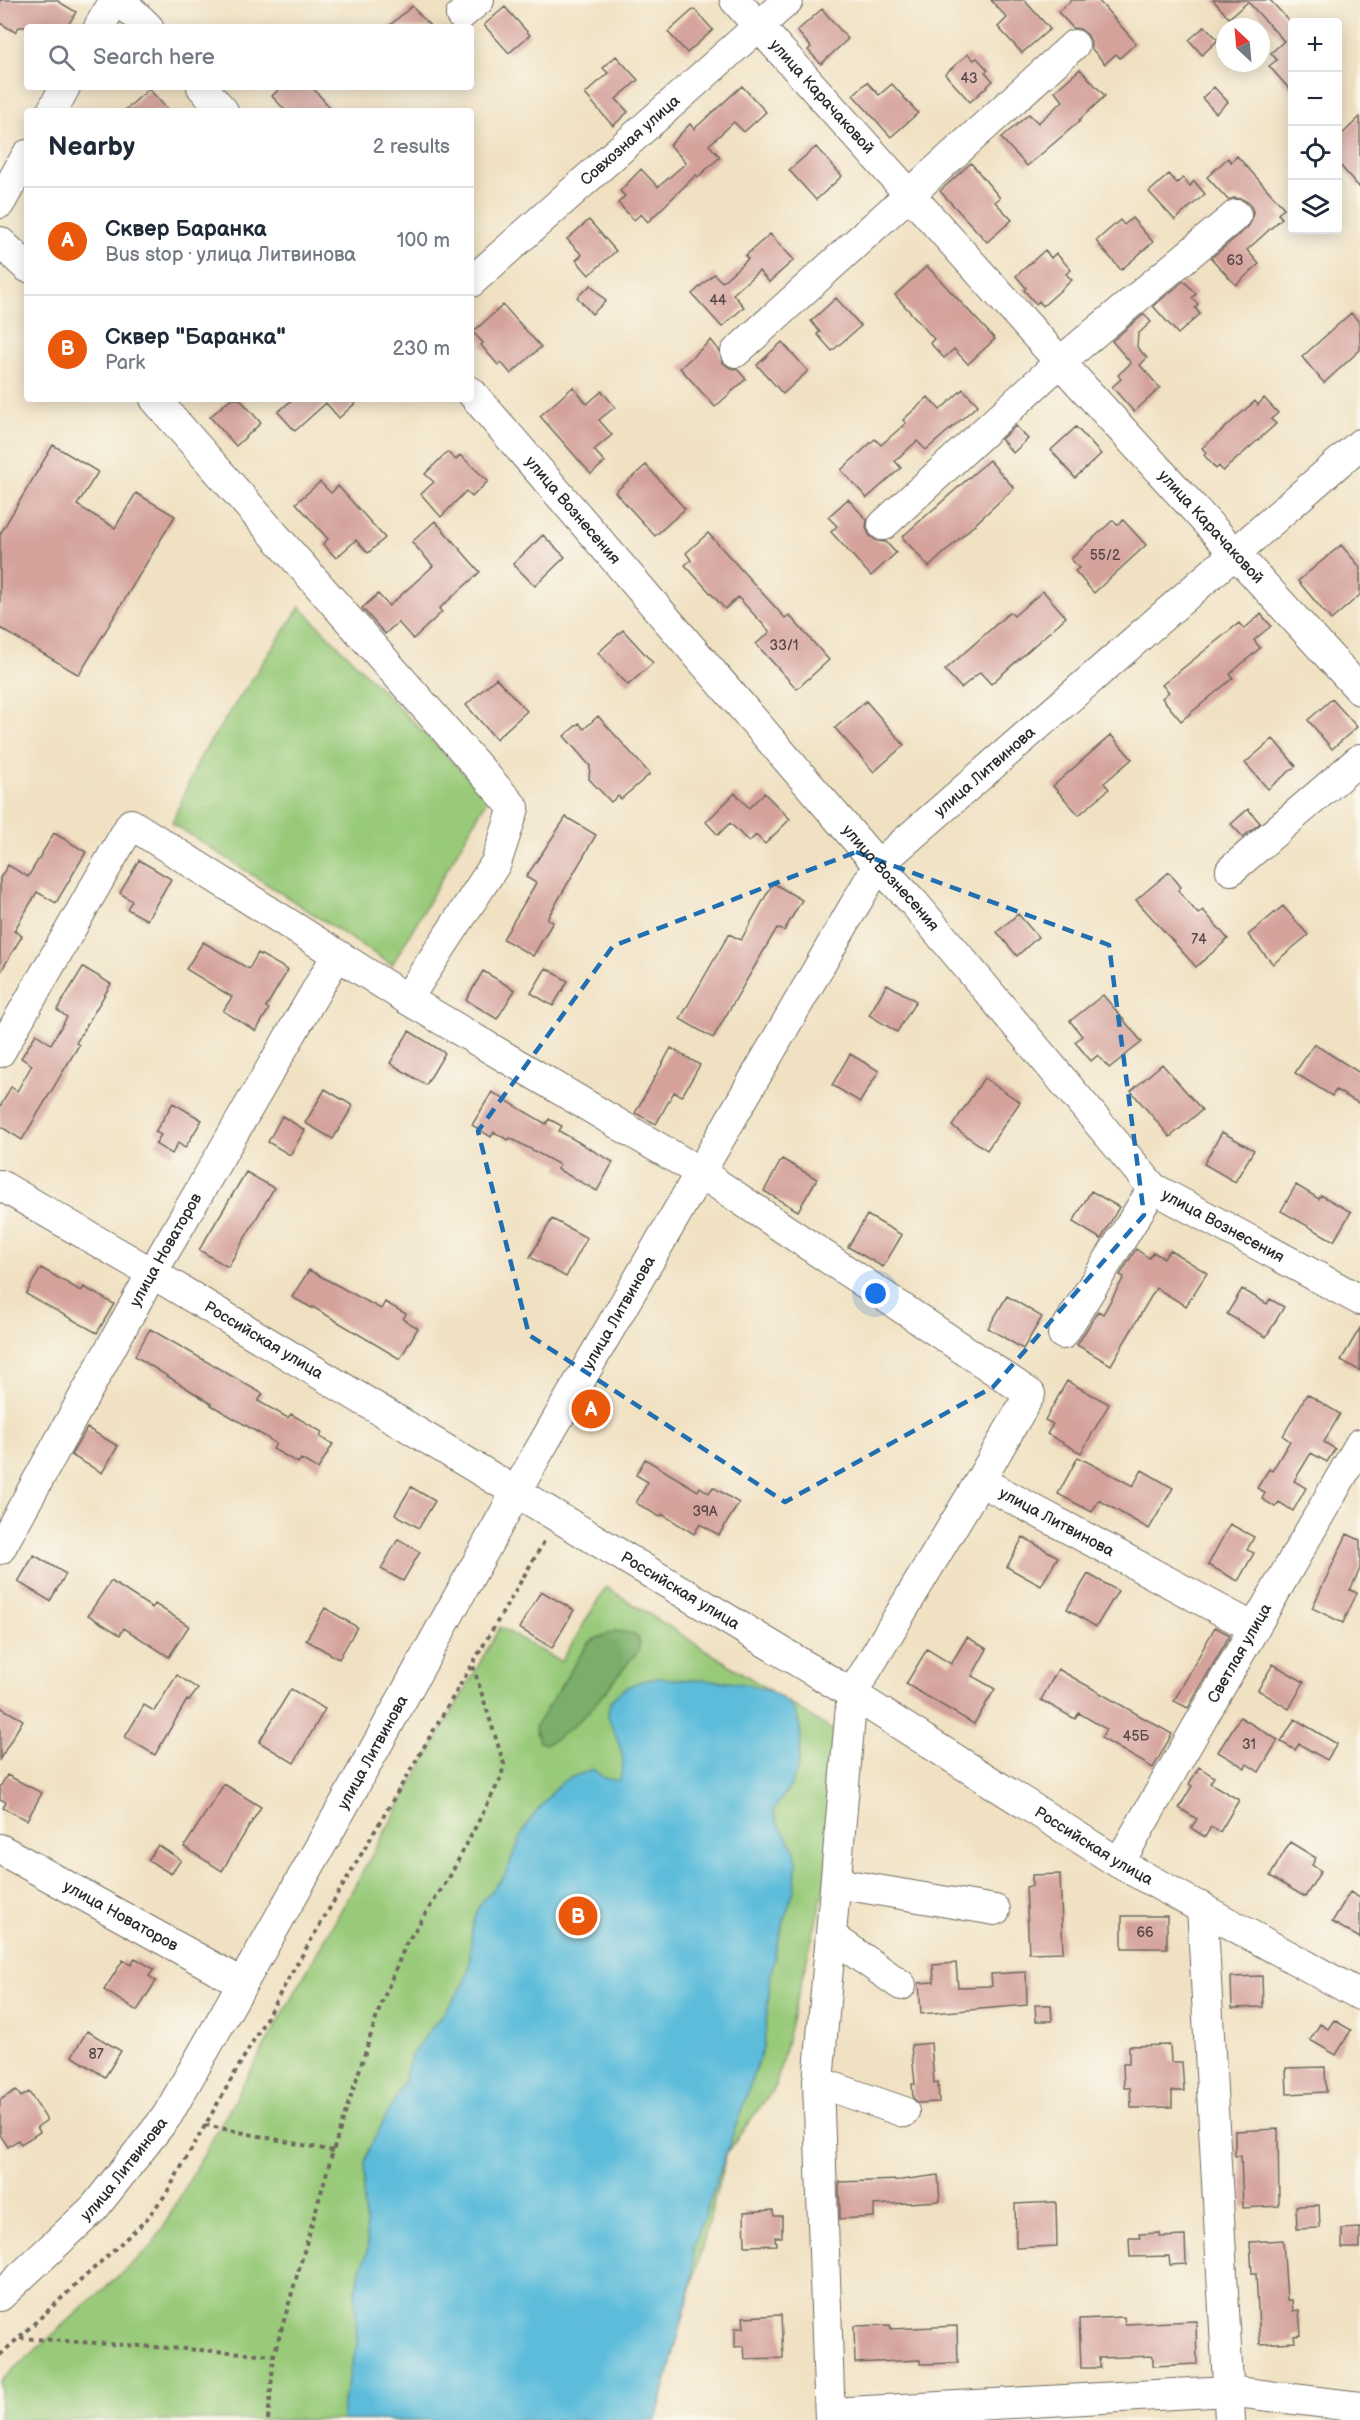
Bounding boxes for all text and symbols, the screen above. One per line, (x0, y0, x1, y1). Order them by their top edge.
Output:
north arrow (1216, 18, 1270, 72)
map controls (1288, 18, 1342, 234)
button: + (1288, 18, 1342, 72)
search box (24, 24, 474, 90)
street label: улица Карачаковой (766, 36, 878, 158)
icon: search (45, 41, 78, 74)
text: Search here (93, 44, 215, 71)
house number: 43 (960, 70, 978, 87)
button: − (1288, 72, 1342, 126)
street label: Совхозная улица (577, 91, 684, 190)
button: locate (1288, 126, 1342, 180)
text: Nearby (48, 132, 135, 163)
text: 2 results (373, 135, 450, 159)
button: layers (1288, 180, 1342, 234)
text: Сквер Баранка (105, 216, 267, 243)
text: A (61, 229, 74, 253)
text: 100 m (397, 229, 450, 253)
text: Bus stop · улица Литвинова (105, 243, 356, 267)
house number: 63 (1226, 252, 1244, 269)
house number: 44 (709, 292, 727, 309)
text: Сквер "Баранка" (105, 324, 286, 351)
text: B (60, 337, 75, 361)
text: 230 m (393, 337, 450, 361)
text: Park (105, 351, 145, 375)
street label: улица Вознесения (521, 452, 625, 568)
street label: улица Карачаковой (1154, 466, 1268, 588)
house number: 55/2 (1090, 547, 1121, 564)
house number: 33/1 (770, 637, 798, 654)
street label: улица Литвинова (930, 722, 1040, 821)
street label: улица Вознесения (838, 821, 943, 935)
house number: 74 (1191, 931, 1207, 948)
street label: улица Вознесения (1159, 1185, 1288, 1267)
street label: улица Новаторов (126, 1189, 206, 1310)
street label: улица Литвинова (579, 1252, 660, 1373)
your location (861, 1279, 890, 1308)
street label: Российская улица (201, 1297, 327, 1383)
pin: A (572, 1386, 610, 1432)
street label: улица Литвинова (996, 1484, 1118, 1561)
house number: 39А (692, 1503, 718, 1520)
street label: Российская улица (617, 1548, 744, 1634)
street label: Светлая улица (1204, 1600, 1276, 1706)
street label: улица Литвинова (334, 1691, 412, 1813)
house number: 45Б (1123, 1728, 1149, 1745)
house number: 31 (1242, 1736, 1256, 1753)
street label: Российская улица (1031, 1802, 1157, 1889)
street label: улица Новаторов (60, 1877, 182, 1955)
pin: B (558, 1894, 598, 1938)
house number: 66 (1136, 1924, 1154, 1941)
house number: 87 (88, 2046, 104, 2063)
street label: улица Литвинова (77, 2113, 172, 2225)

